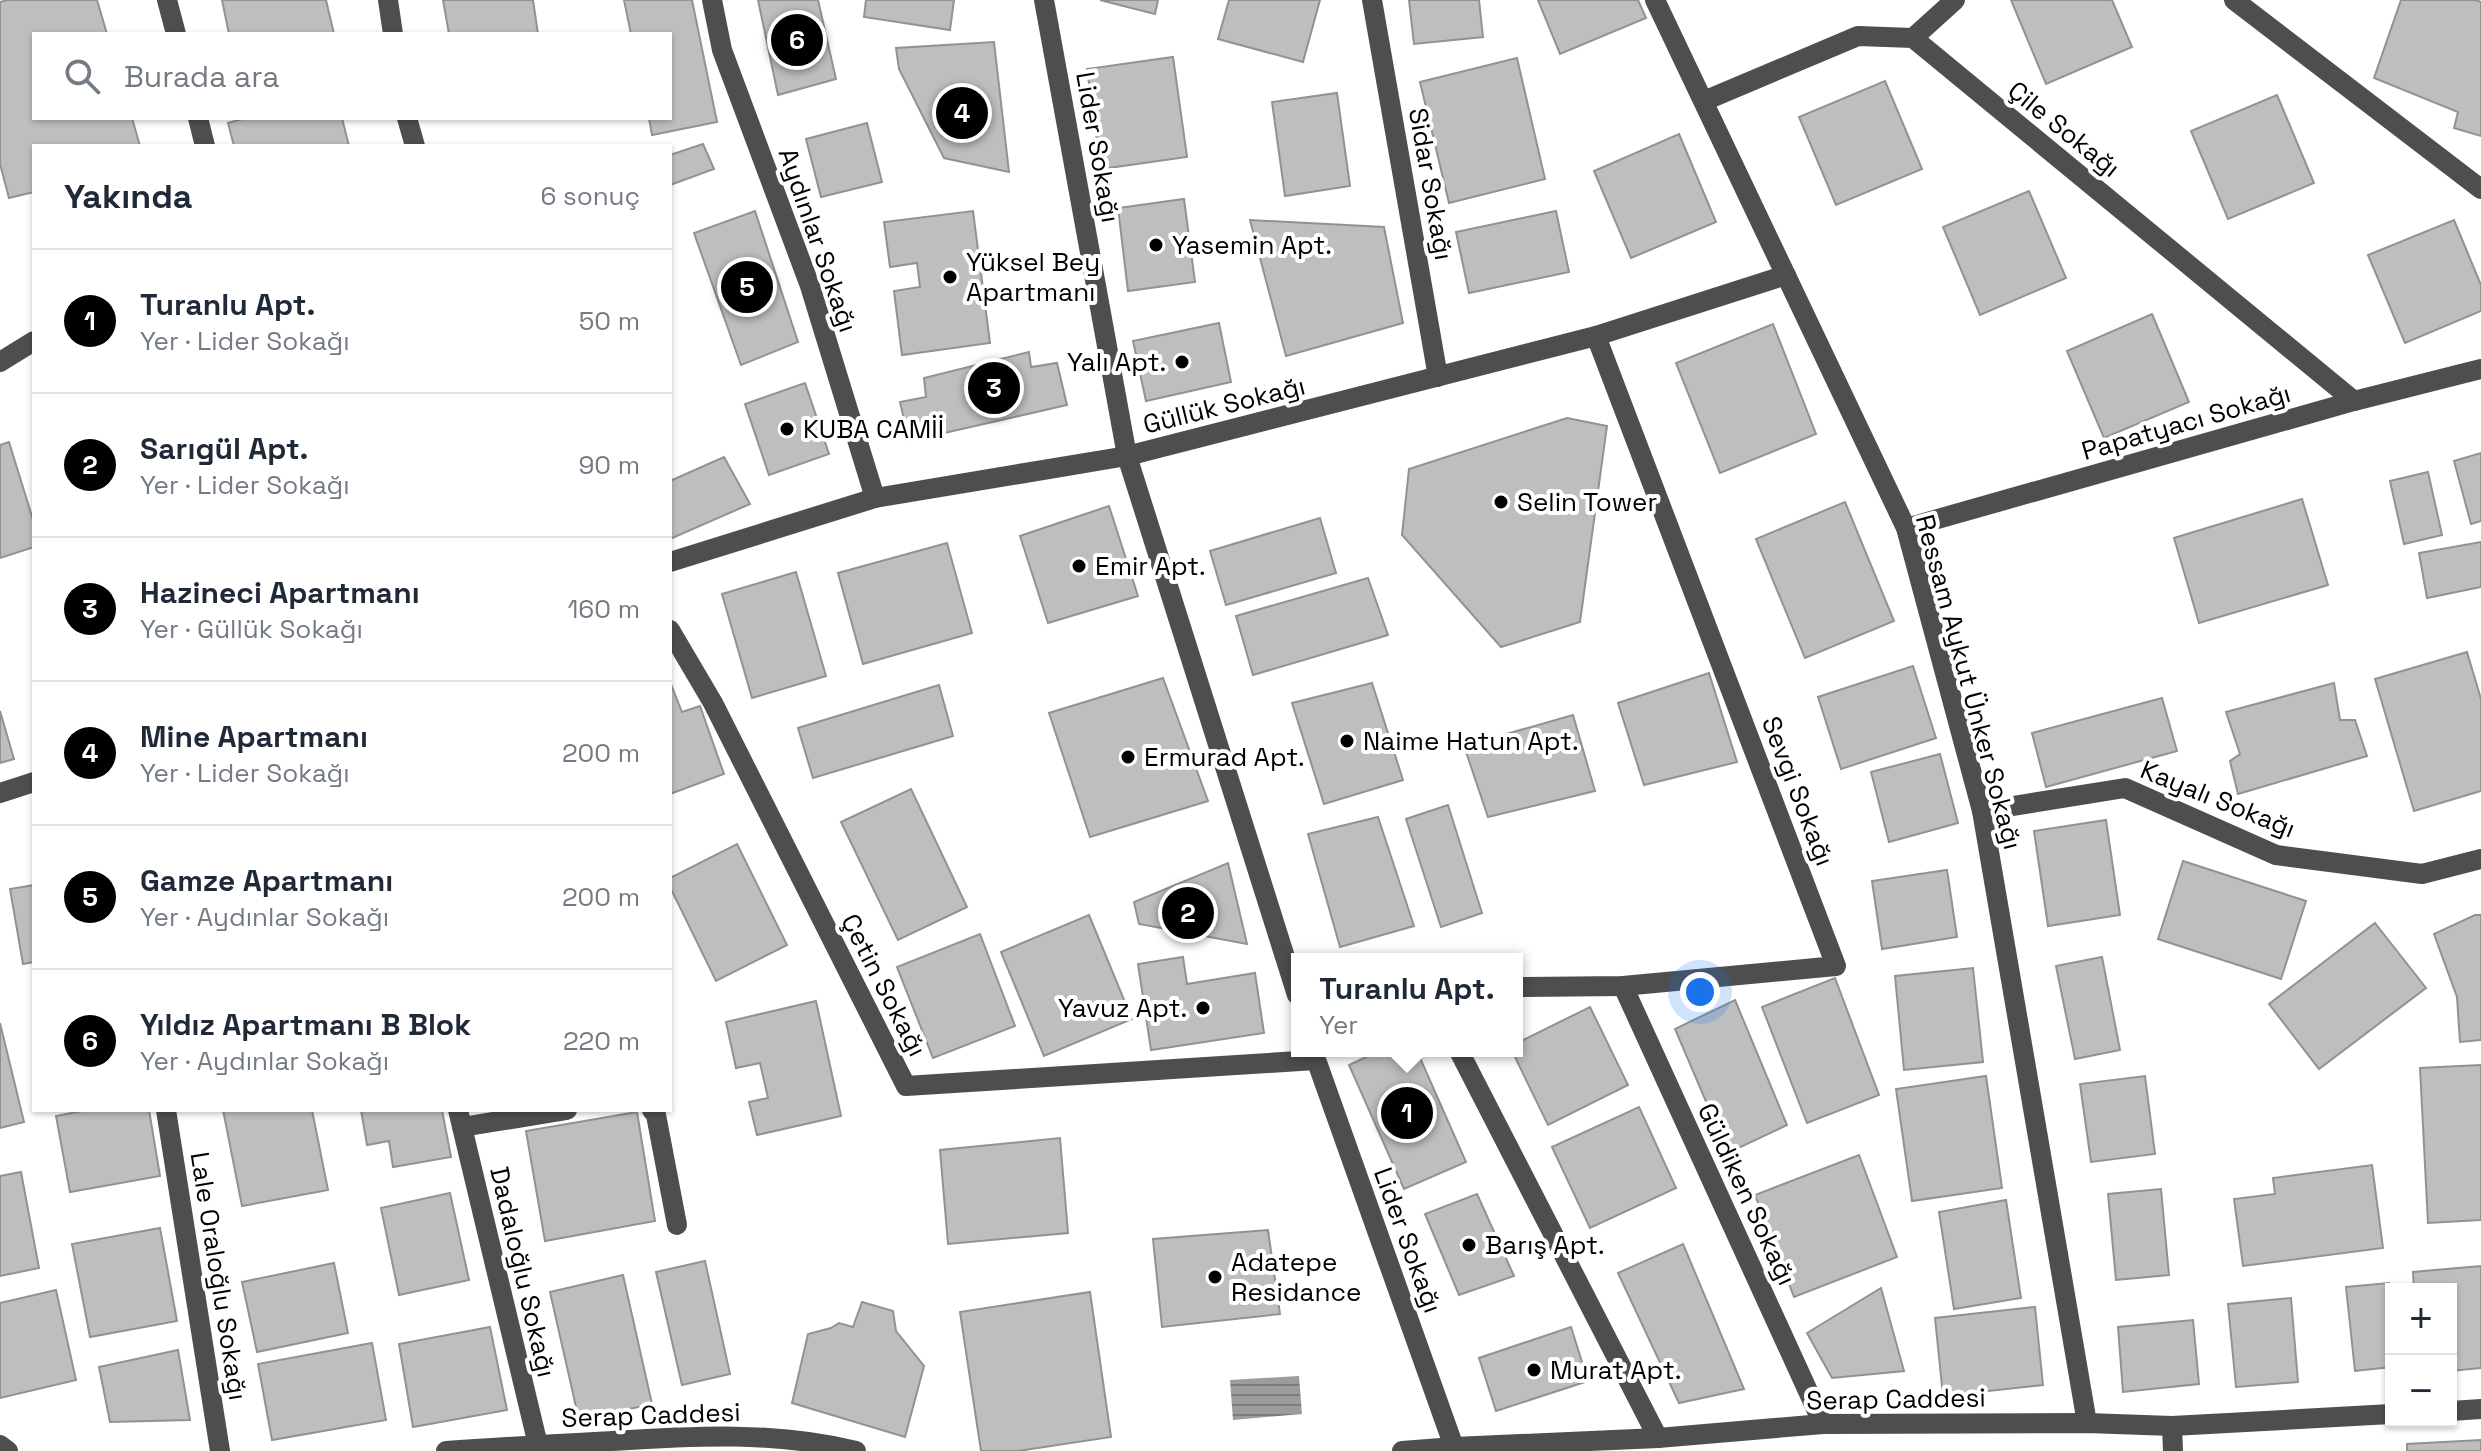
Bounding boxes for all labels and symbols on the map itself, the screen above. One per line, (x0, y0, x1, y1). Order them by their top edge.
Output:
pin: 6 (771, 10, 823, 70)
street label: Lider Sokağı (1068, 69, 1128, 225)
street label: Çile Sokağı (2001, 73, 2127, 185)
pin: 4 (936, 83, 988, 143)
street label: Sidar Sokağı (1401, 105, 1461, 263)
street label: Aydınlar Sokağı (771, 143, 865, 337)
place label: Yasemin Apt. (1172, 228, 1332, 262)
marker: Yasemin Apt. (1147, 236, 1165, 254)
place label: Yüksel Bey Apartmanı (966, 245, 1100, 309)
pin: 5 (721, 257, 773, 317)
marker: Yüksel Bey Apartmanı (941, 268, 959, 286)
place label: Yalı Apt. (1067, 345, 1166, 379)
marker: Yalı Apt. (1173, 353, 1191, 371)
pin: 3 (968, 358, 1020, 418)
street label: Güllük Sokağı (1139, 368, 1309, 442)
street label: Papatyacı Sokağı (2078, 376, 2294, 468)
place label: KUBA CAMİİ (803, 412, 944, 446)
marker: KUBA CAMİİ (778, 420, 796, 438)
place label: Selin Tower (1517, 485, 1657, 519)
marker: Selin Tower (1492, 493, 1510, 511)
street label: Ressam Aykut Ünker Sokağı (1908, 511, 2030, 853)
place label: Emir Apt. (1095, 549, 1206, 583)
marker: Emir Apt. (1070, 557, 1088, 575)
street label: Sevgi Sokağı (1754, 711, 1842, 871)
place label: Naime Hatun Apt. (1363, 724, 1579, 758)
marker: Naime Hatun Apt. (1338, 732, 1356, 750)
place label: Ermurad Apt. (1144, 740, 1305, 774)
marker: Ermurad Apt. (1119, 748, 1137, 766)
street label: Kayalı Sokağı (2136, 752, 2300, 846)
pin: 2 (1162, 883, 1214, 943)
street label: Çetin Sokağı (833, 908, 935, 1062)
your location (1680, 972, 1720, 1012)
place label: Yavuz Apt. (1058, 991, 1187, 1025)
marker: Yavuz Apt. (1194, 999, 1212, 1017)
pin: 1 (1381, 1083, 1433, 1143)
street label: Güldiken Sokağı (1690, 1097, 1804, 1291)
street label: Lale Oraloğlu Sokağı (183, 1150, 255, 1402)
street label: Dadaloğlu Sokağı (482, 1163, 564, 1381)
street label: Lider Sokağı (1366, 1163, 1450, 1317)
place label: Barış Apt. (1485, 1228, 1605, 1262)
marker: Barış Apt. (1460, 1236, 1478, 1254)
place label: Adatepe Residance (1231, 1245, 1361, 1309)
marker: Adatepe Residance (1206, 1268, 1224, 1286)
place label: Murat Apt. (1550, 1353, 1681, 1387)
marker: Murat Apt. (1525, 1361, 1543, 1379)
street label: Serap Caddesi (1806, 1380, 1986, 1418)
street label: Serap Caddesi (561, 1395, 741, 1435)

